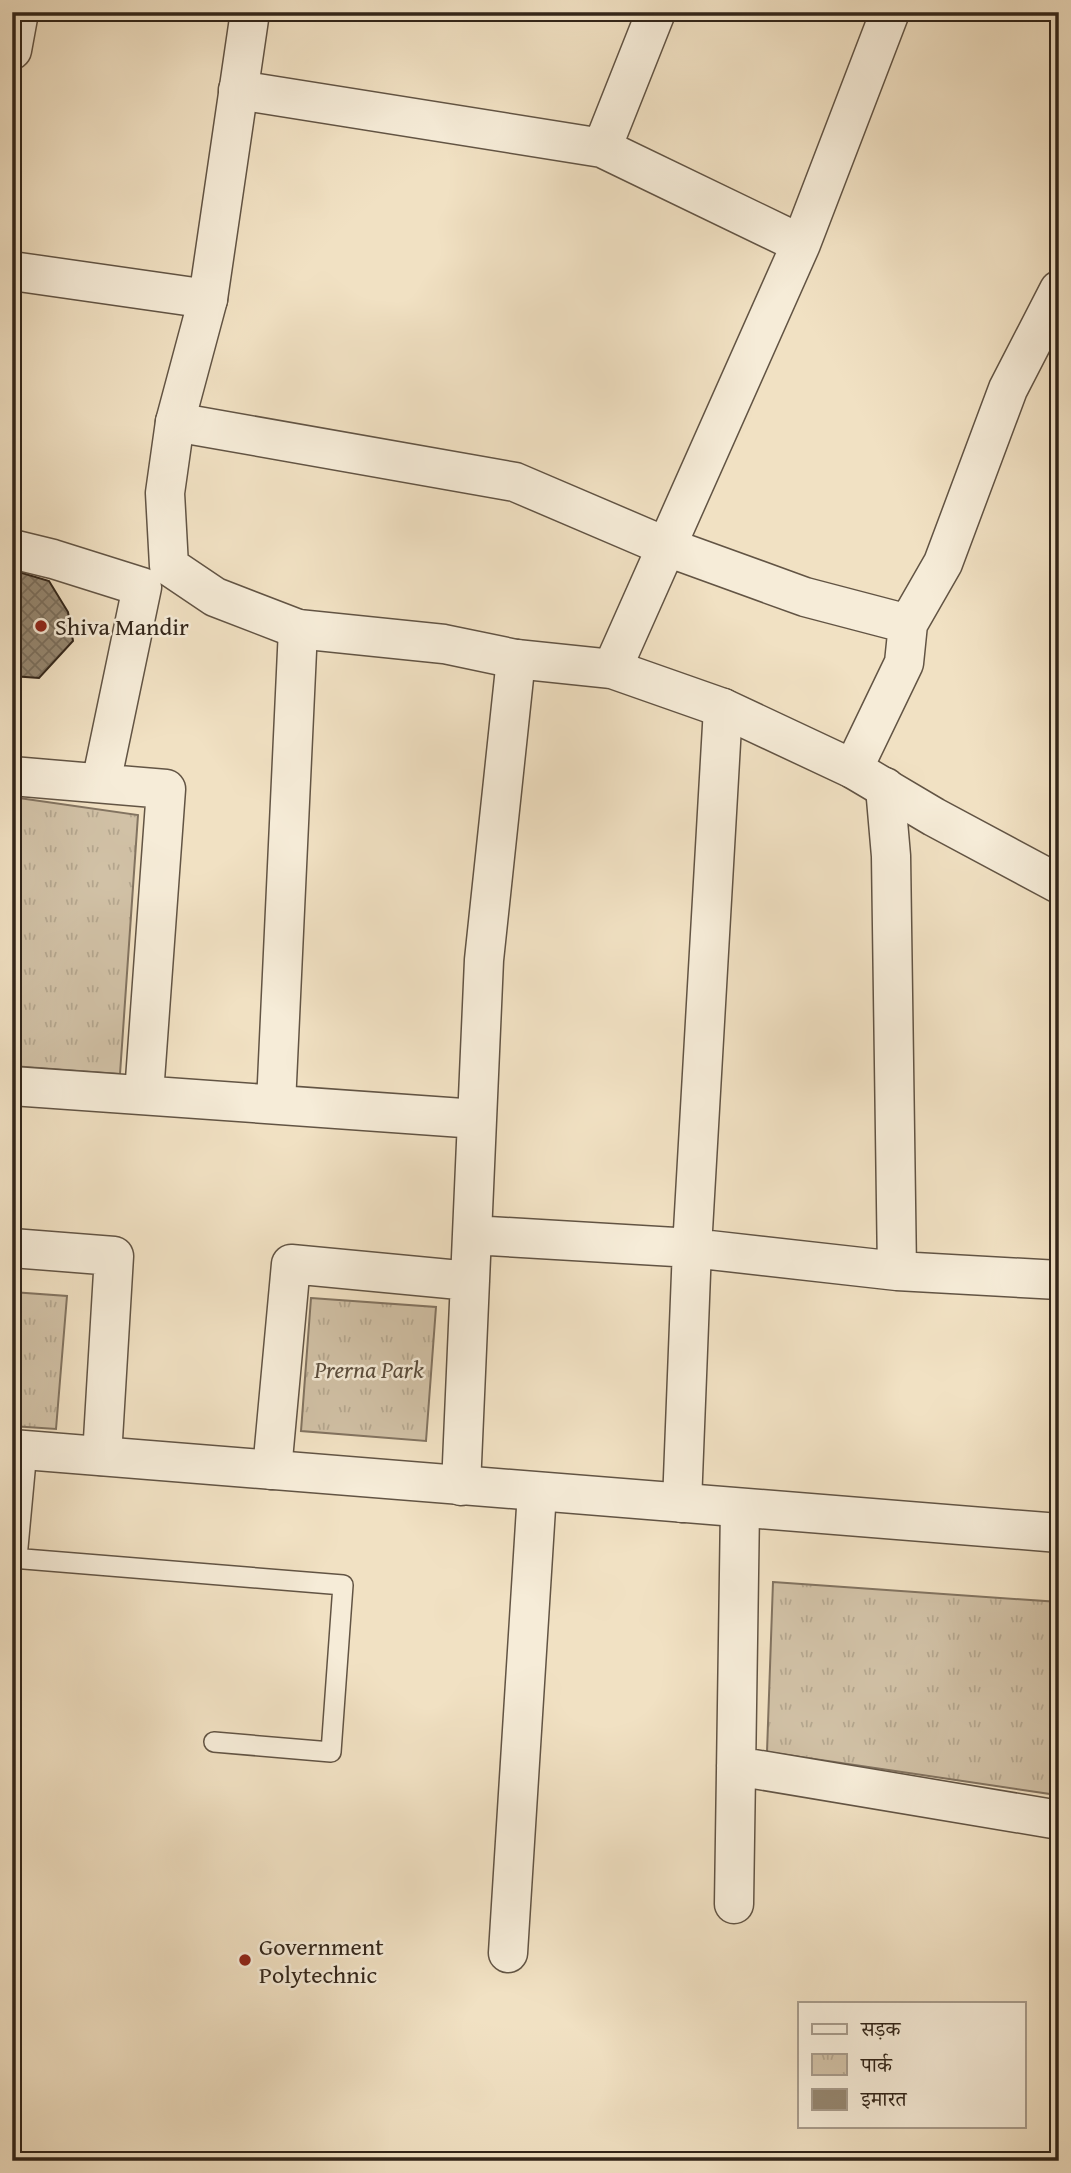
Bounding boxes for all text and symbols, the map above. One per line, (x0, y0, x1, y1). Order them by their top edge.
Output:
place label: Shiva Mandir (55, 609, 189, 644)
marker: Shiva Mandir (33, 618, 49, 634)
park label: Prerna Park (313, 1352, 424, 1387)
place label: Government Polytechnic (259, 1929, 384, 1992)
marker: Government Polytechnic (237, 1952, 253, 1968)
legend (798, 2002, 1026, 2128)
text: सड़क (860, 2013, 901, 2044)
text: पार्क (860, 2049, 893, 2080)
text: इमारत (860, 2083, 908, 2114)

